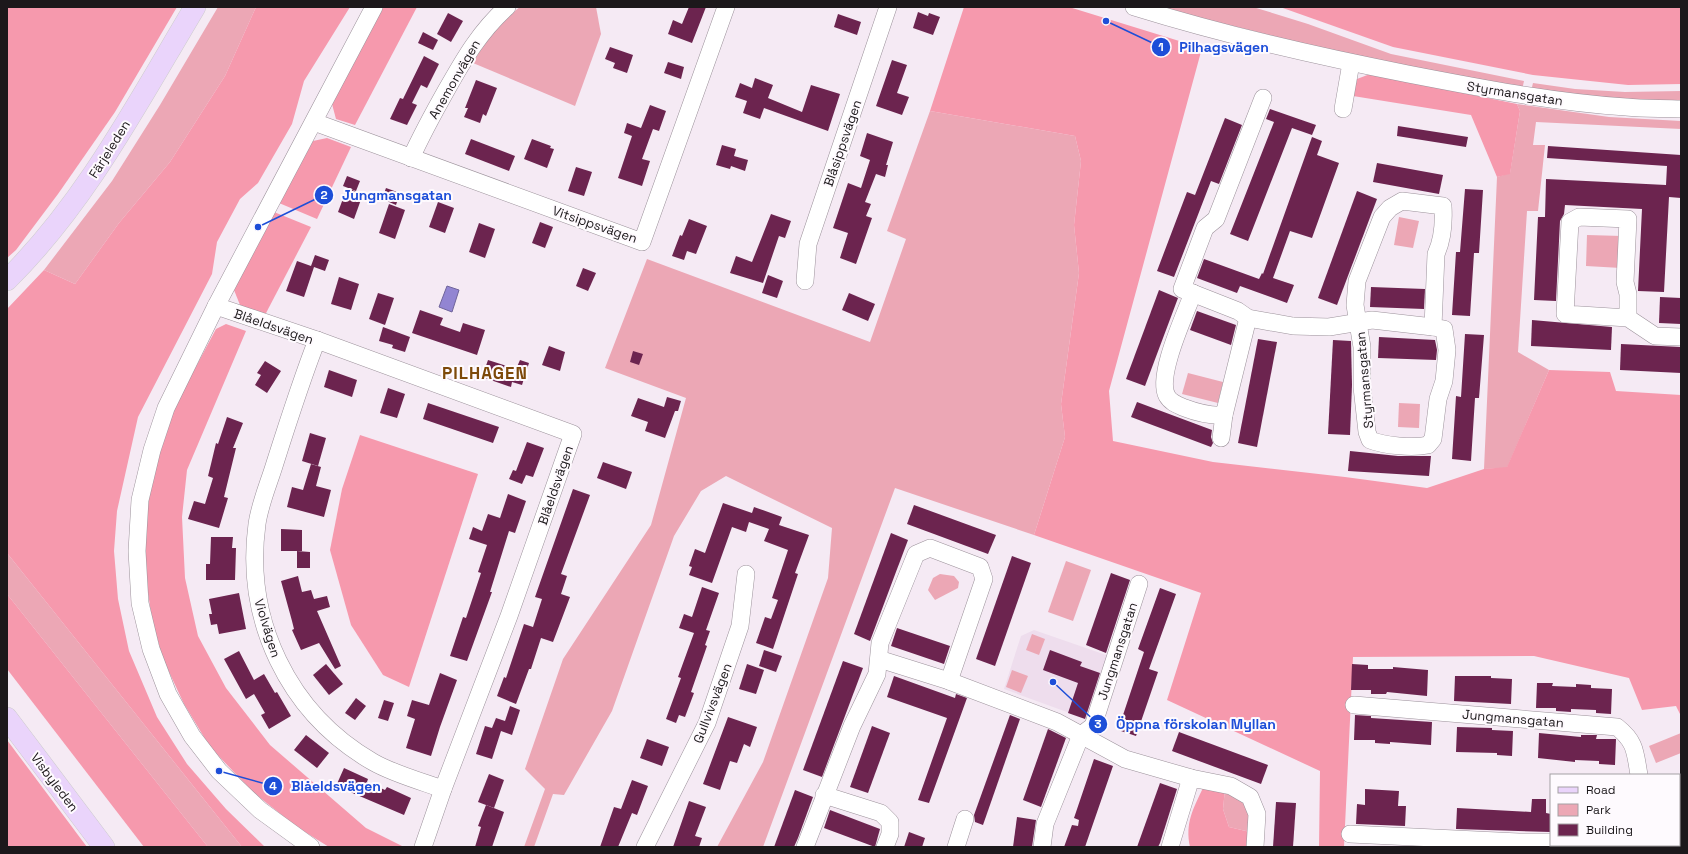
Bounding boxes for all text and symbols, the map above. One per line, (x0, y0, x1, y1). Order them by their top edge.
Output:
callout: Pilhagsvägen (1151, 34, 1277, 60)
street label: Anemonvägen (425, 36, 484, 122)
text: Pilhagsvägen (1179, 38, 1269, 56)
text: 1 (1158, 39, 1164, 55)
street label: Styrmansgatan (1466, 78, 1564, 109)
street label: Blåsippsvägen (820, 98, 865, 189)
street label: Färjeleden (85, 117, 134, 181)
callout: Jungmansgatan (314, 182, 460, 208)
text: Jungmansgatan (342, 186, 452, 204)
text: 2 (320, 187, 328, 203)
street label: Vitsippsvägen (550, 202, 640, 247)
street label: Blåeldsvägen (232, 305, 316, 348)
street label: Styrmansgatan (1352, 331, 1377, 429)
district label: PILHAGEN (442, 362, 528, 384)
street label: Blåeldsvägen (534, 443, 577, 527)
street label: Violvägen (251, 597, 285, 660)
street label: Jungmansgatan (1094, 600, 1141, 702)
street label: Gullvivsvägen (689, 661, 736, 746)
street label: Jungmansgatan (1461, 706, 1564, 731)
callout: Öppna förskolan Myllan (1088, 711, 1284, 737)
text: Öppna förskolan Myllan (1116, 715, 1276, 733)
text: 3 (1094, 716, 1102, 732)
street label: Visbyleden (27, 749, 82, 815)
callout: Blåeldsvägen (263, 773, 389, 799)
legend (1550, 774, 1680, 846)
text: Blåeldsvägen (291, 777, 381, 795)
text: 4 (269, 778, 277, 794)
text: Road (1586, 782, 1615, 798)
text: Park (1586, 802, 1611, 818)
text: Building (1586, 822, 1633, 838)

